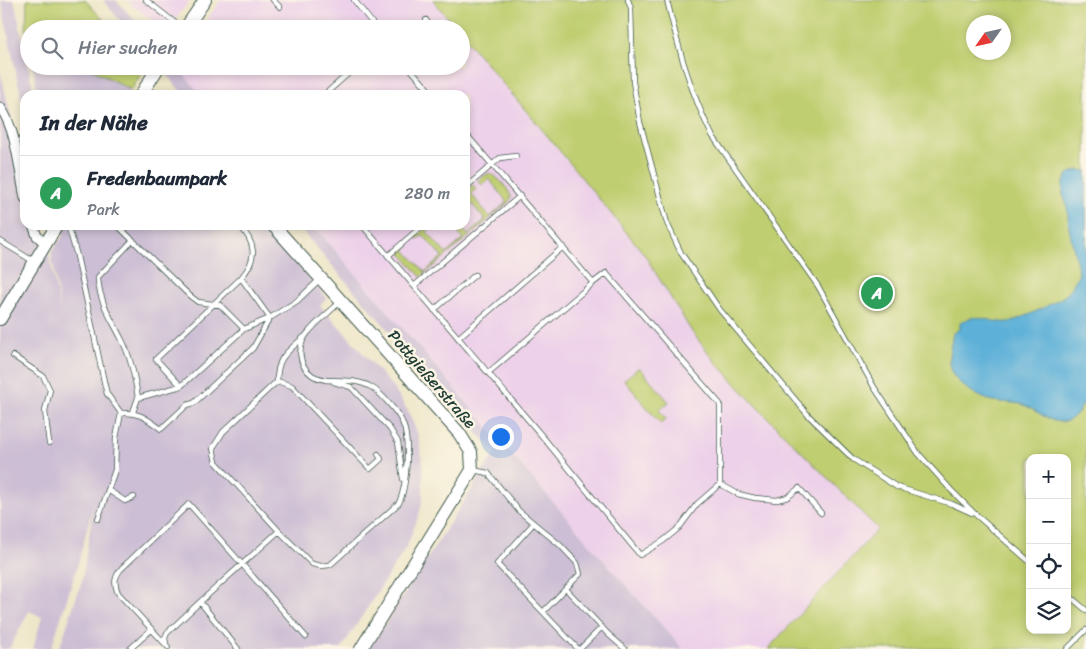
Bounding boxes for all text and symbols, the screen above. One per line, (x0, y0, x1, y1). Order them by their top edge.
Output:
north arrow (966, 15, 1011, 60)
search box (20, 20, 470, 75)
text: Hier suchen (78, 31, 178, 64)
icon: search (38, 34, 66, 62)
text: In der Nähe (40, 104, 148, 142)
text: Fredenbaumpark (87, 162, 227, 195)
text: A (51, 179, 61, 208)
text: 280 m (405, 179, 450, 208)
text: Park (87, 195, 120, 224)
pin: A (861, 274, 893, 312)
street label: Pottgießerstraße (380, 323, 484, 436)
your location (488, 424, 514, 450)
map controls (1026, 454, 1071, 634)
button: + (1026, 454, 1071, 499)
button: − (1026, 499, 1071, 544)
button: locate (1026, 544, 1071, 589)
button: layers (1026, 589, 1071, 634)

